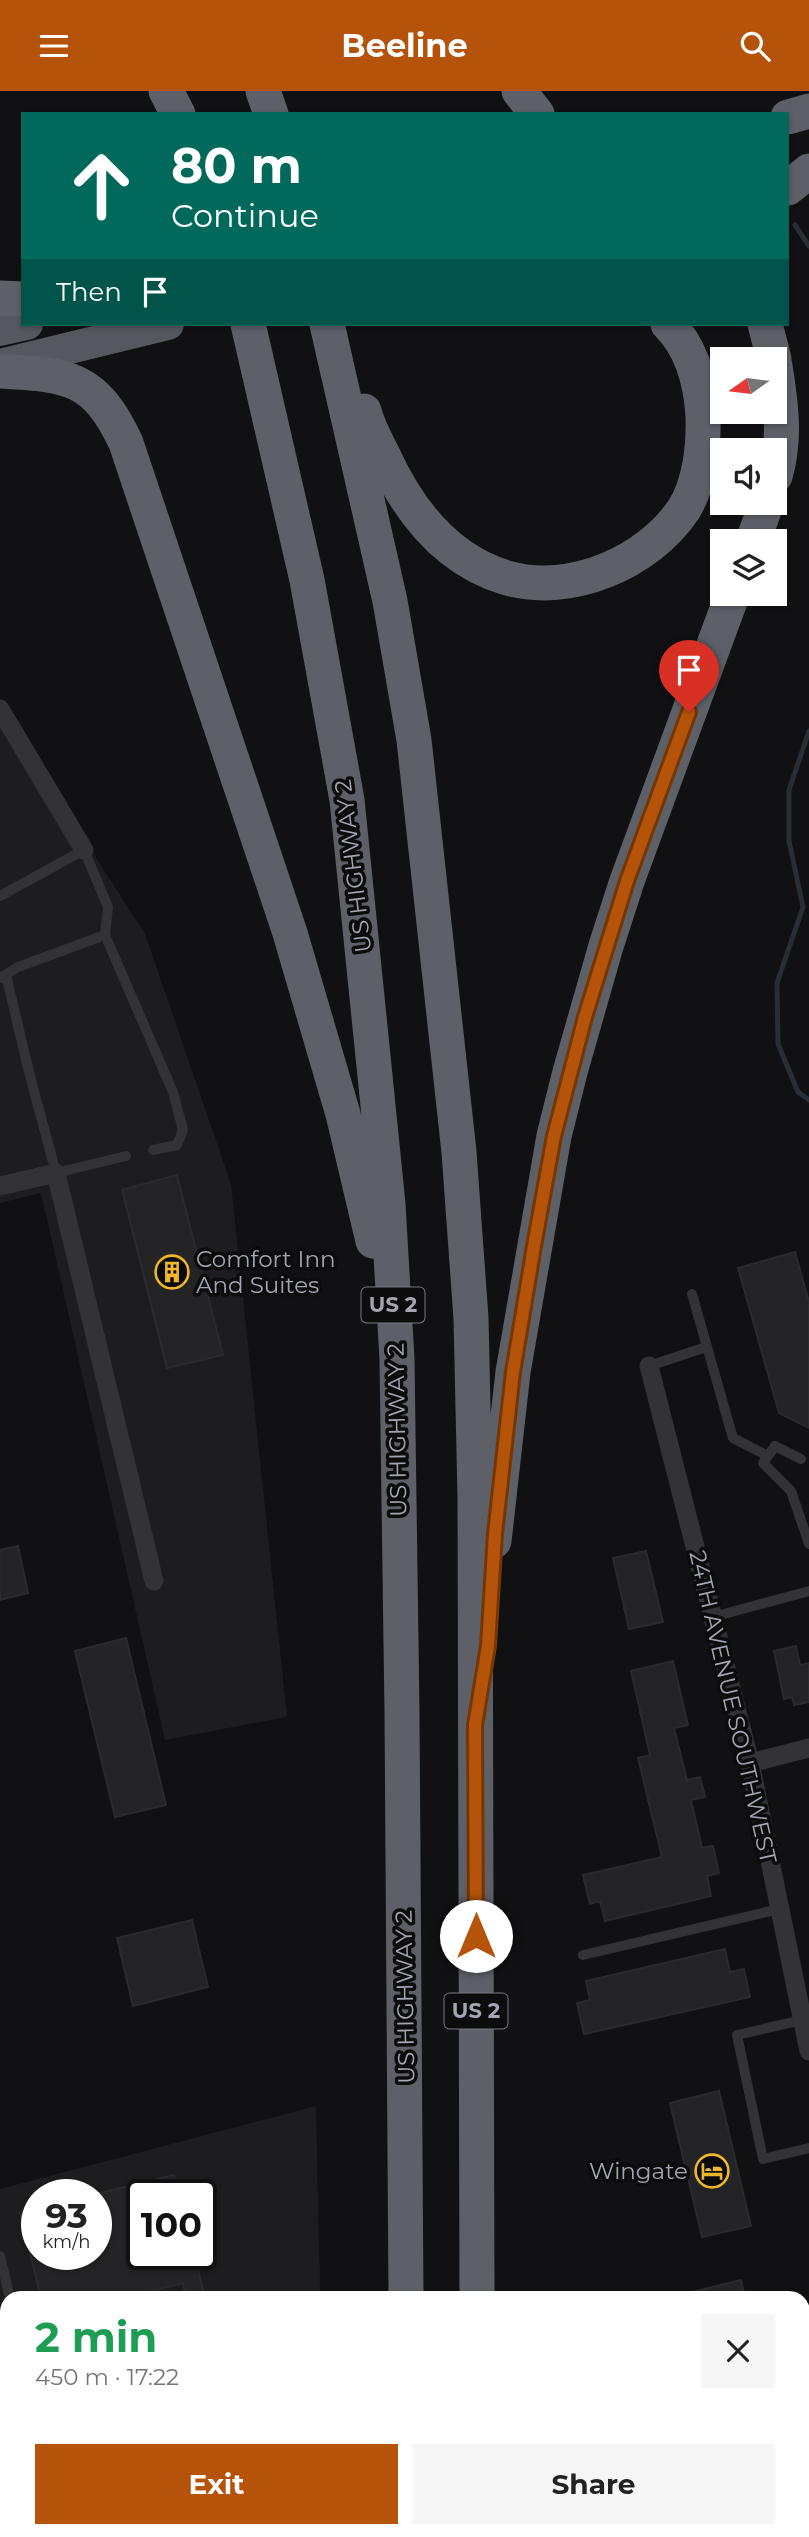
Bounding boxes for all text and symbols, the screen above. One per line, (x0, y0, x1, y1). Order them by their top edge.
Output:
text: Beeline (341, 26, 468, 65)
icon: menu (35, 27, 73, 65)
icon: search (736, 27, 774, 65)
text: 80 m (171, 136, 302, 195)
icon: ahead (56, 140, 147, 231)
text: Continue (171, 196, 319, 235)
icon: arrive (136, 273, 174, 311)
text: Then (56, 276, 122, 308)
north arrow (710, 347, 788, 423)
map controls (710, 347, 787, 606)
button: sound (710, 438, 787, 515)
button: layers (710, 529, 787, 606)
pin (659, 640, 719, 712)
icon: arrive (670, 651, 708, 689)
street label: US HIGHWAY 2 (329, 778, 377, 954)
place label: Comfort Inn And Suites (196, 1245, 336, 1299)
building icon: Comfort Inn And Suites (153, 1253, 191, 1291)
road number: US 2 (362, 1287, 424, 1323)
street label: US HIGHWAY 2 (381, 1343, 413, 1517)
street label: 24TH AVENUE SOUTHWEST (683, 1548, 783, 1867)
position arrow (439, 1899, 513, 1973)
street label: US HIGHWAY 2 (389, 1910, 421, 2084)
road number: US 2 (444, 1993, 508, 2029)
hotel icon: Wingate (693, 2152, 731, 2190)
place label: Wingate (589, 2157, 688, 2185)
speed limit sign: 100 (126, 2179, 217, 2270)
text: 93 (45, 2194, 88, 2237)
text: km/h (42, 2231, 91, 2253)
text: 2 min (35, 2311, 157, 2363)
button: close (701, 2314, 775, 2388)
text: 450 m · 17:22 (35, 2363, 179, 2391)
button: Exit (35, 2444, 398, 2524)
button: Share (412, 2444, 775, 2524)

